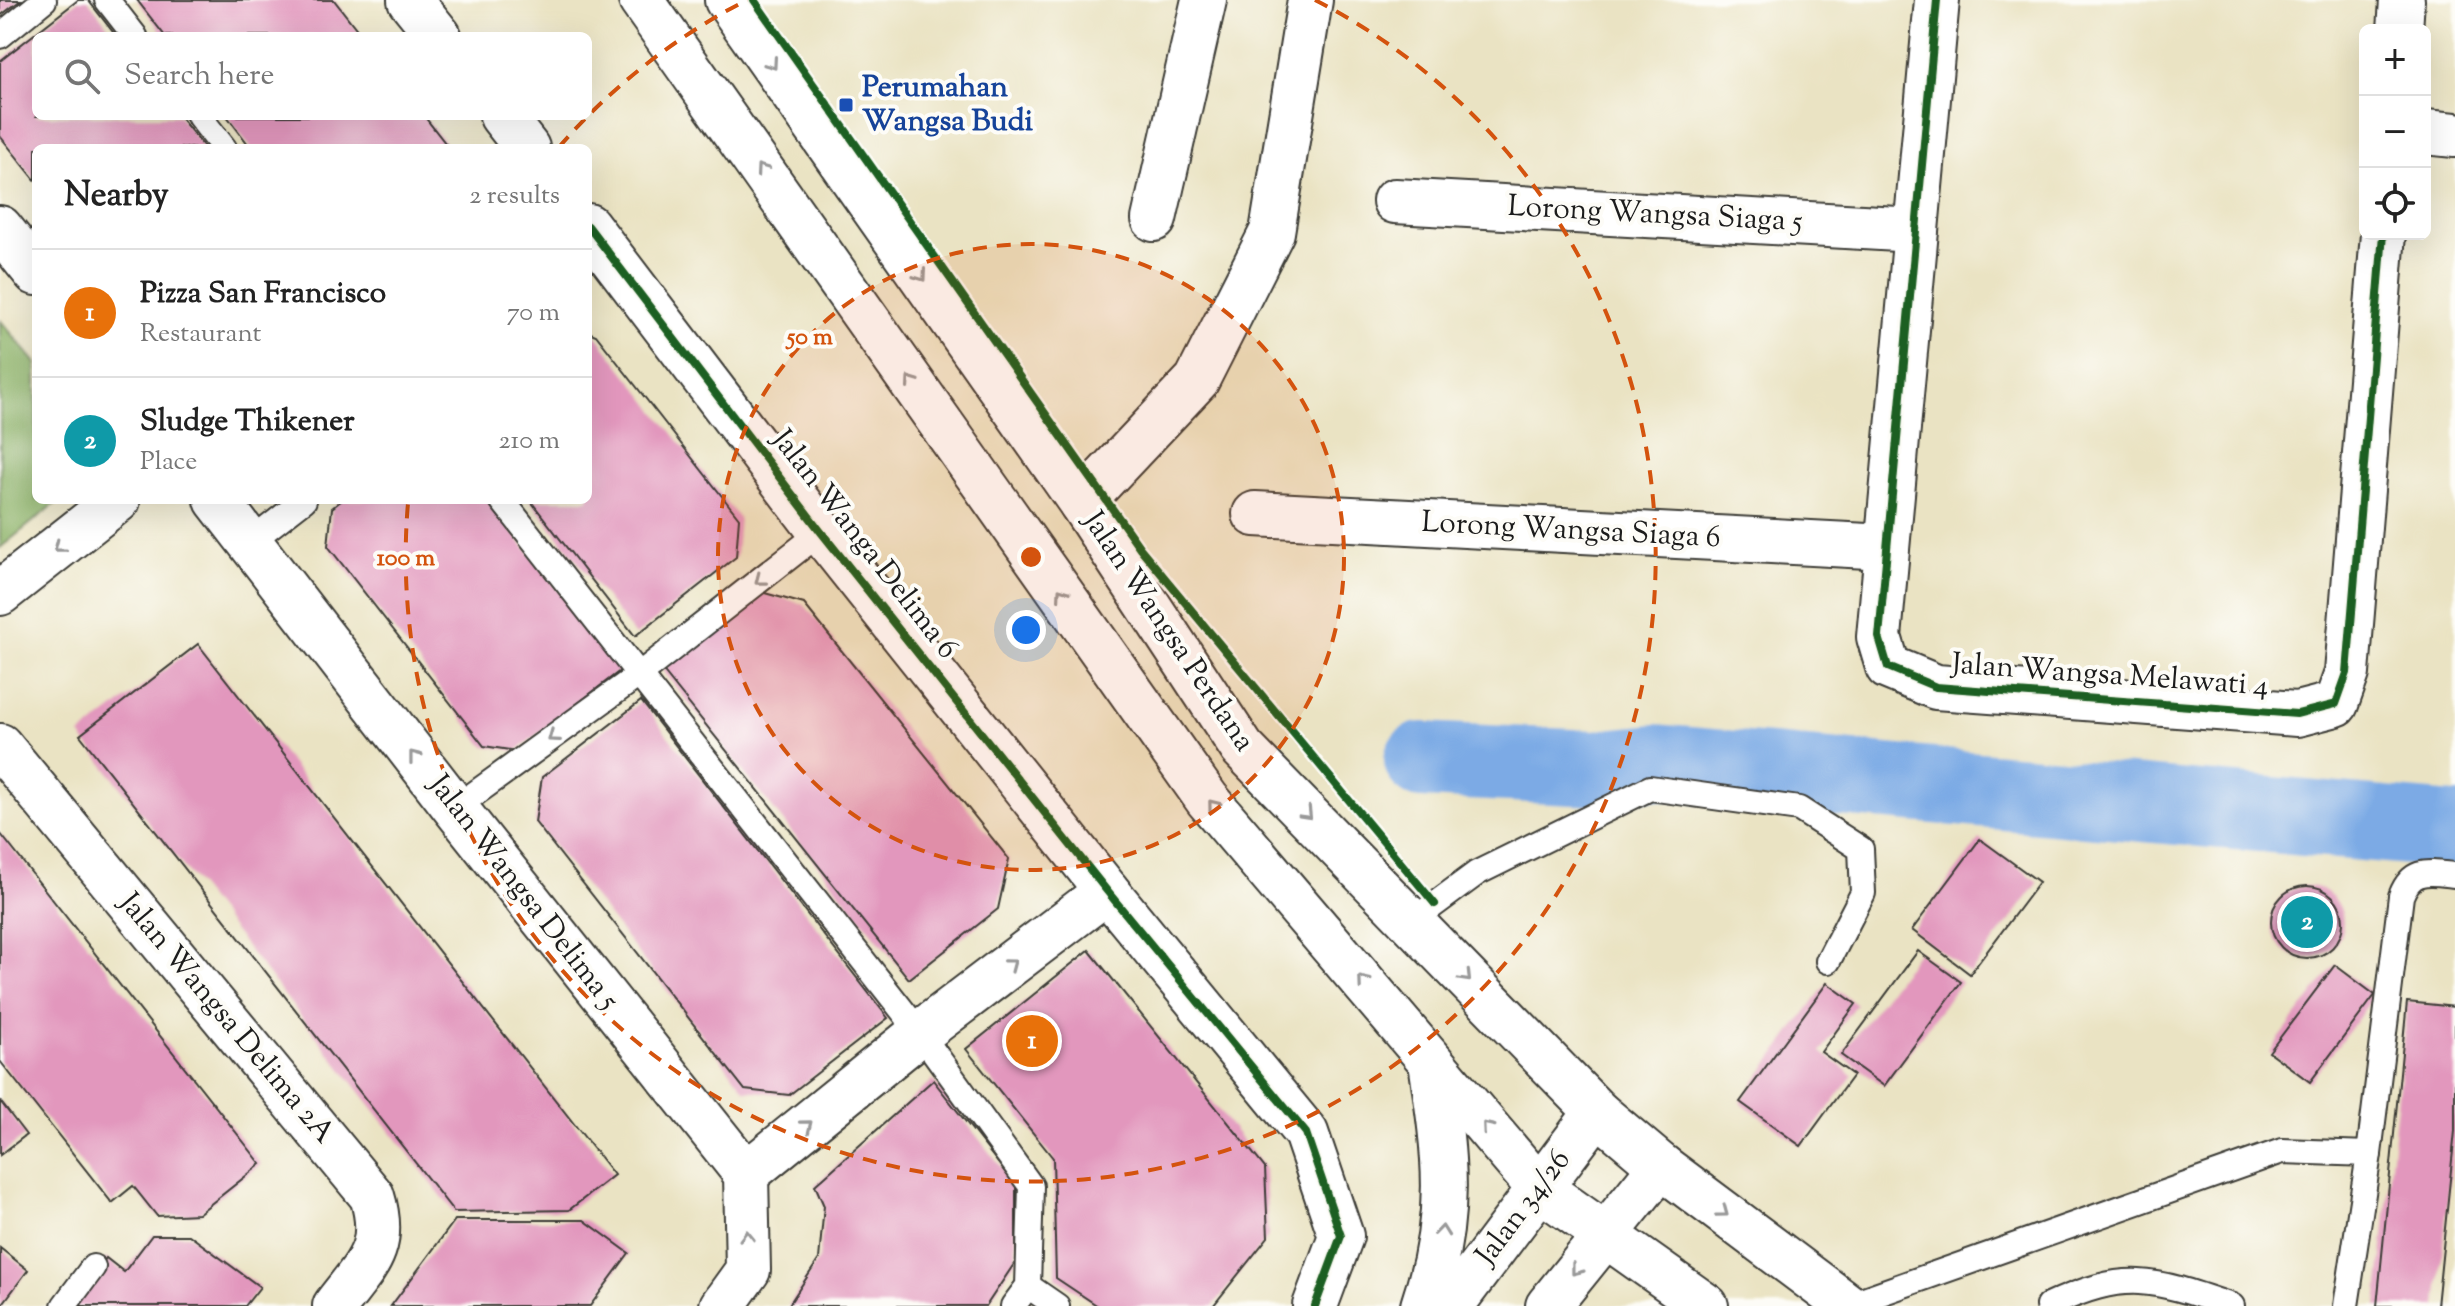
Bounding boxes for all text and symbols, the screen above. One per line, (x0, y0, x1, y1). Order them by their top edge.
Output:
map controls (2359, 24, 2431, 240)
button: + (2359, 24, 2431, 96)
search box (32, 32, 592, 120)
icon: search (60, 54, 104, 98)
text: Search here (124, 55, 274, 98)
one-way arrow (762, 55, 776, 69)
place label: Perumahan Wangsa Budi (862, 67, 1034, 144)
marker: Perumahan Wangsa Budi (837, 96, 855, 114)
button: − (2359, 96, 2431, 168)
one-way arrow (756, 164, 771, 178)
button: locate (2359, 168, 2431, 240)
text: Nearby (64, 172, 169, 221)
text: 2 results (469, 178, 560, 215)
street label: Lorong Wangsa Siaga 5 (1507, 186, 1803, 244)
one-way arrow (911, 268, 926, 282)
text: Pizza San Francisco (140, 273, 386, 316)
text: 1 (86, 295, 94, 332)
text: 70 m (507, 295, 560, 332)
text: Restaurant (140, 316, 261, 353)
text: 50 m (785, 321, 833, 355)
one-way arrow (906, 376, 921, 390)
text: Sludge Thikener (140, 401, 354, 444)
street label: Jalan Wanga Delima 6 (759, 419, 967, 669)
text: 2 (84, 423, 96, 460)
text: 210 m (498, 423, 560, 460)
text: Place (140, 444, 197, 481)
street label: Jalan Wangsa Perdana (1070, 502, 1265, 761)
street label: Lorong Wangsa Siaga 6 (1420, 502, 1722, 560)
one-way arrow (53, 537, 68, 551)
text: 100 m (377, 542, 435, 576)
centre of rings (1017, 543, 1045, 571)
one-way arrow (754, 571, 769, 585)
one-way arrow (1057, 588, 1072, 602)
your location (1006, 610, 1046, 650)
street label: Jalan Wangsa Melawati 4 (1948, 643, 2270, 709)
one-way arrow (547, 727, 561, 742)
one-way arrow (410, 750, 424, 765)
street label: Jalan Wangsa Delima 5 (416, 765, 629, 1020)
one-way arrow (1208, 800, 1223, 814)
one-way arrow (1298, 805, 1312, 819)
street label: Jalan Wangsa Delima 2A (107, 883, 344, 1154)
pin: 2 (2281, 892, 2333, 952)
one-way arrow (1002, 959, 1017, 974)
one-way arrow (1457, 968, 1471, 982)
one-way arrow (1358, 976, 1373, 991)
pin: 1 (1006, 1011, 1058, 1071)
one-way arrow (798, 1120, 813, 1134)
one-way arrow (1482, 1122, 1497, 1137)
street label: Jalan 34/26 (1465, 1141, 1582, 1277)
one-way arrow (1715, 1203, 1729, 1217)
one-way arrow (1434, 1224, 1451, 1237)
one-way arrow (738, 1229, 756, 1242)
one-way arrow (1571, 1261, 1585, 1276)

